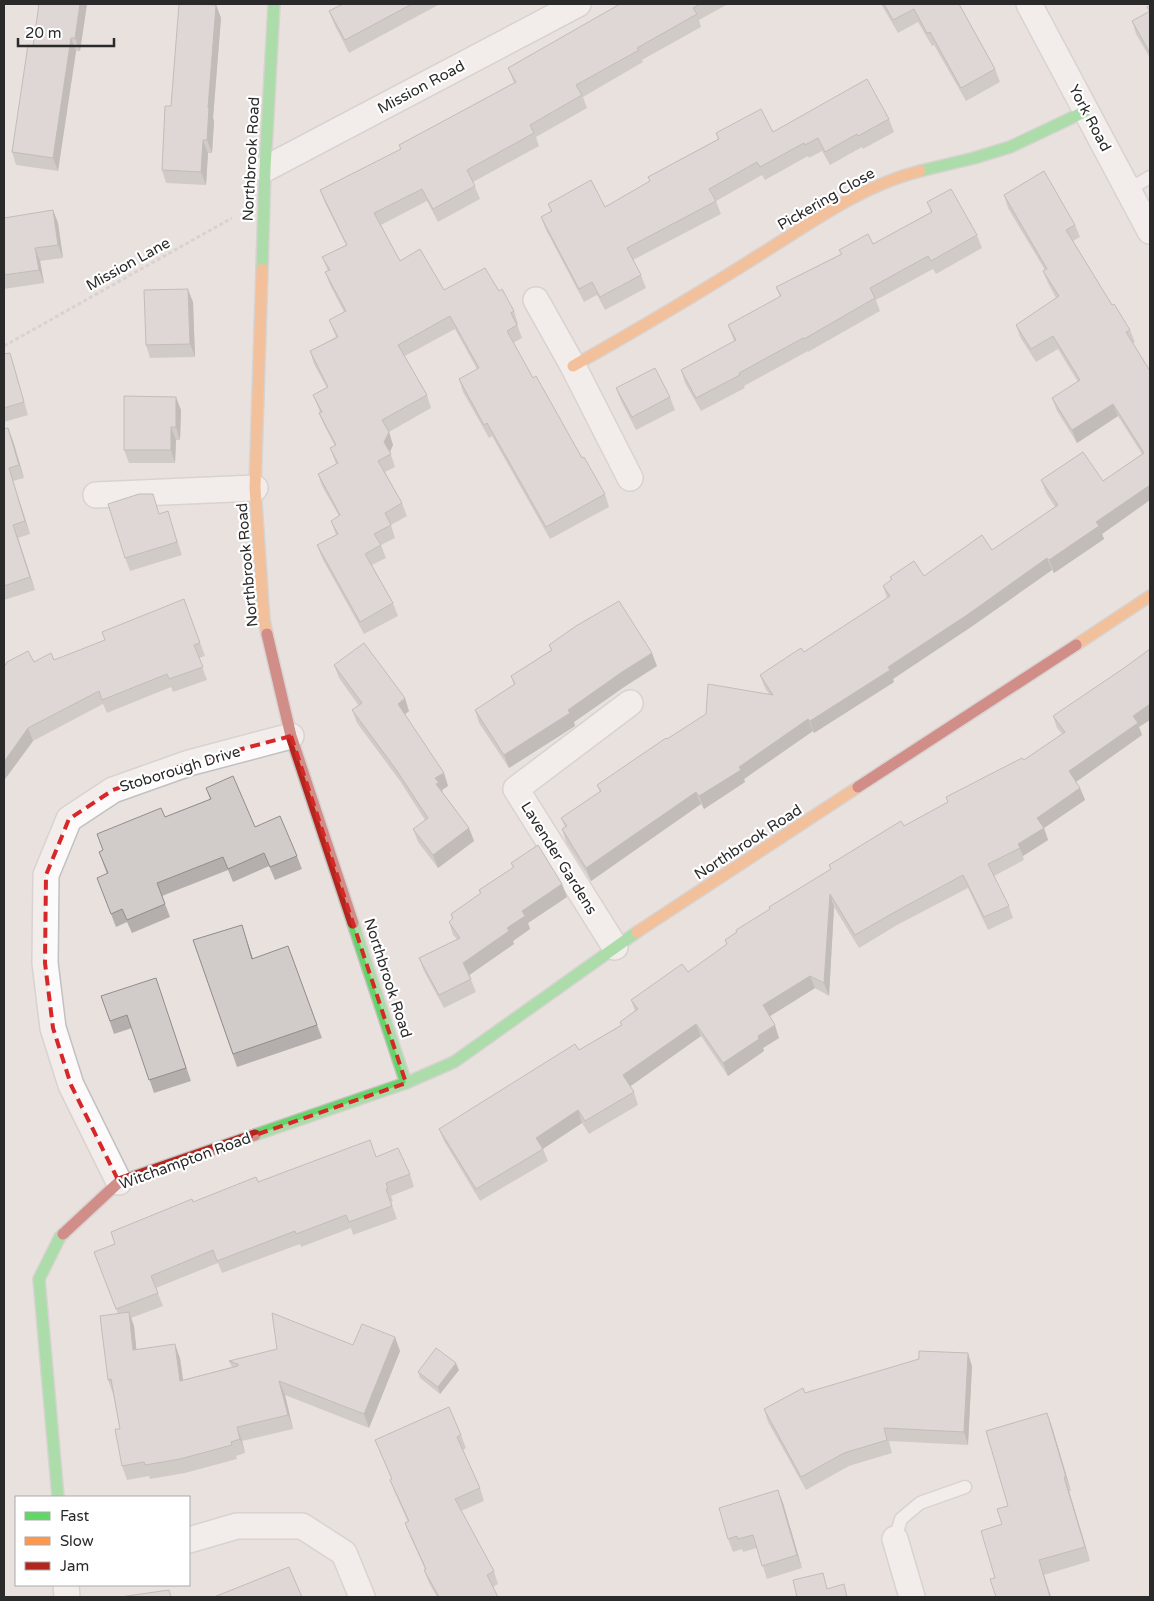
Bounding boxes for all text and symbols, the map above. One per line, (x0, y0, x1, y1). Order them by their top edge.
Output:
scale bar (18, 15, 114, 47)
text: 20 m (25, 24, 62, 42)
street label: Mission Road (374, 57, 468, 117)
street label: York Road (1065, 81, 1115, 155)
street label: Northbrook Road (239, 96, 263, 222)
street label: Pickering Close (774, 164, 878, 234)
street label: Mission Lane (83, 234, 173, 294)
street label: Northbrook Road (233, 502, 261, 628)
street label: Stoborough Drive (117, 742, 243, 796)
street label: Lavender Gardens (517, 798, 601, 918)
street label: Northbrook Road (691, 801, 805, 883)
street label: Northbrook Road (360, 916, 416, 1040)
street label: Witchampton Road (117, 1129, 253, 1193)
legend (15, 1496, 190, 1586)
text: Fast (60, 1507, 90, 1525)
text: Slow (60, 1532, 94, 1550)
text: Jam (60, 1557, 89, 1575)

